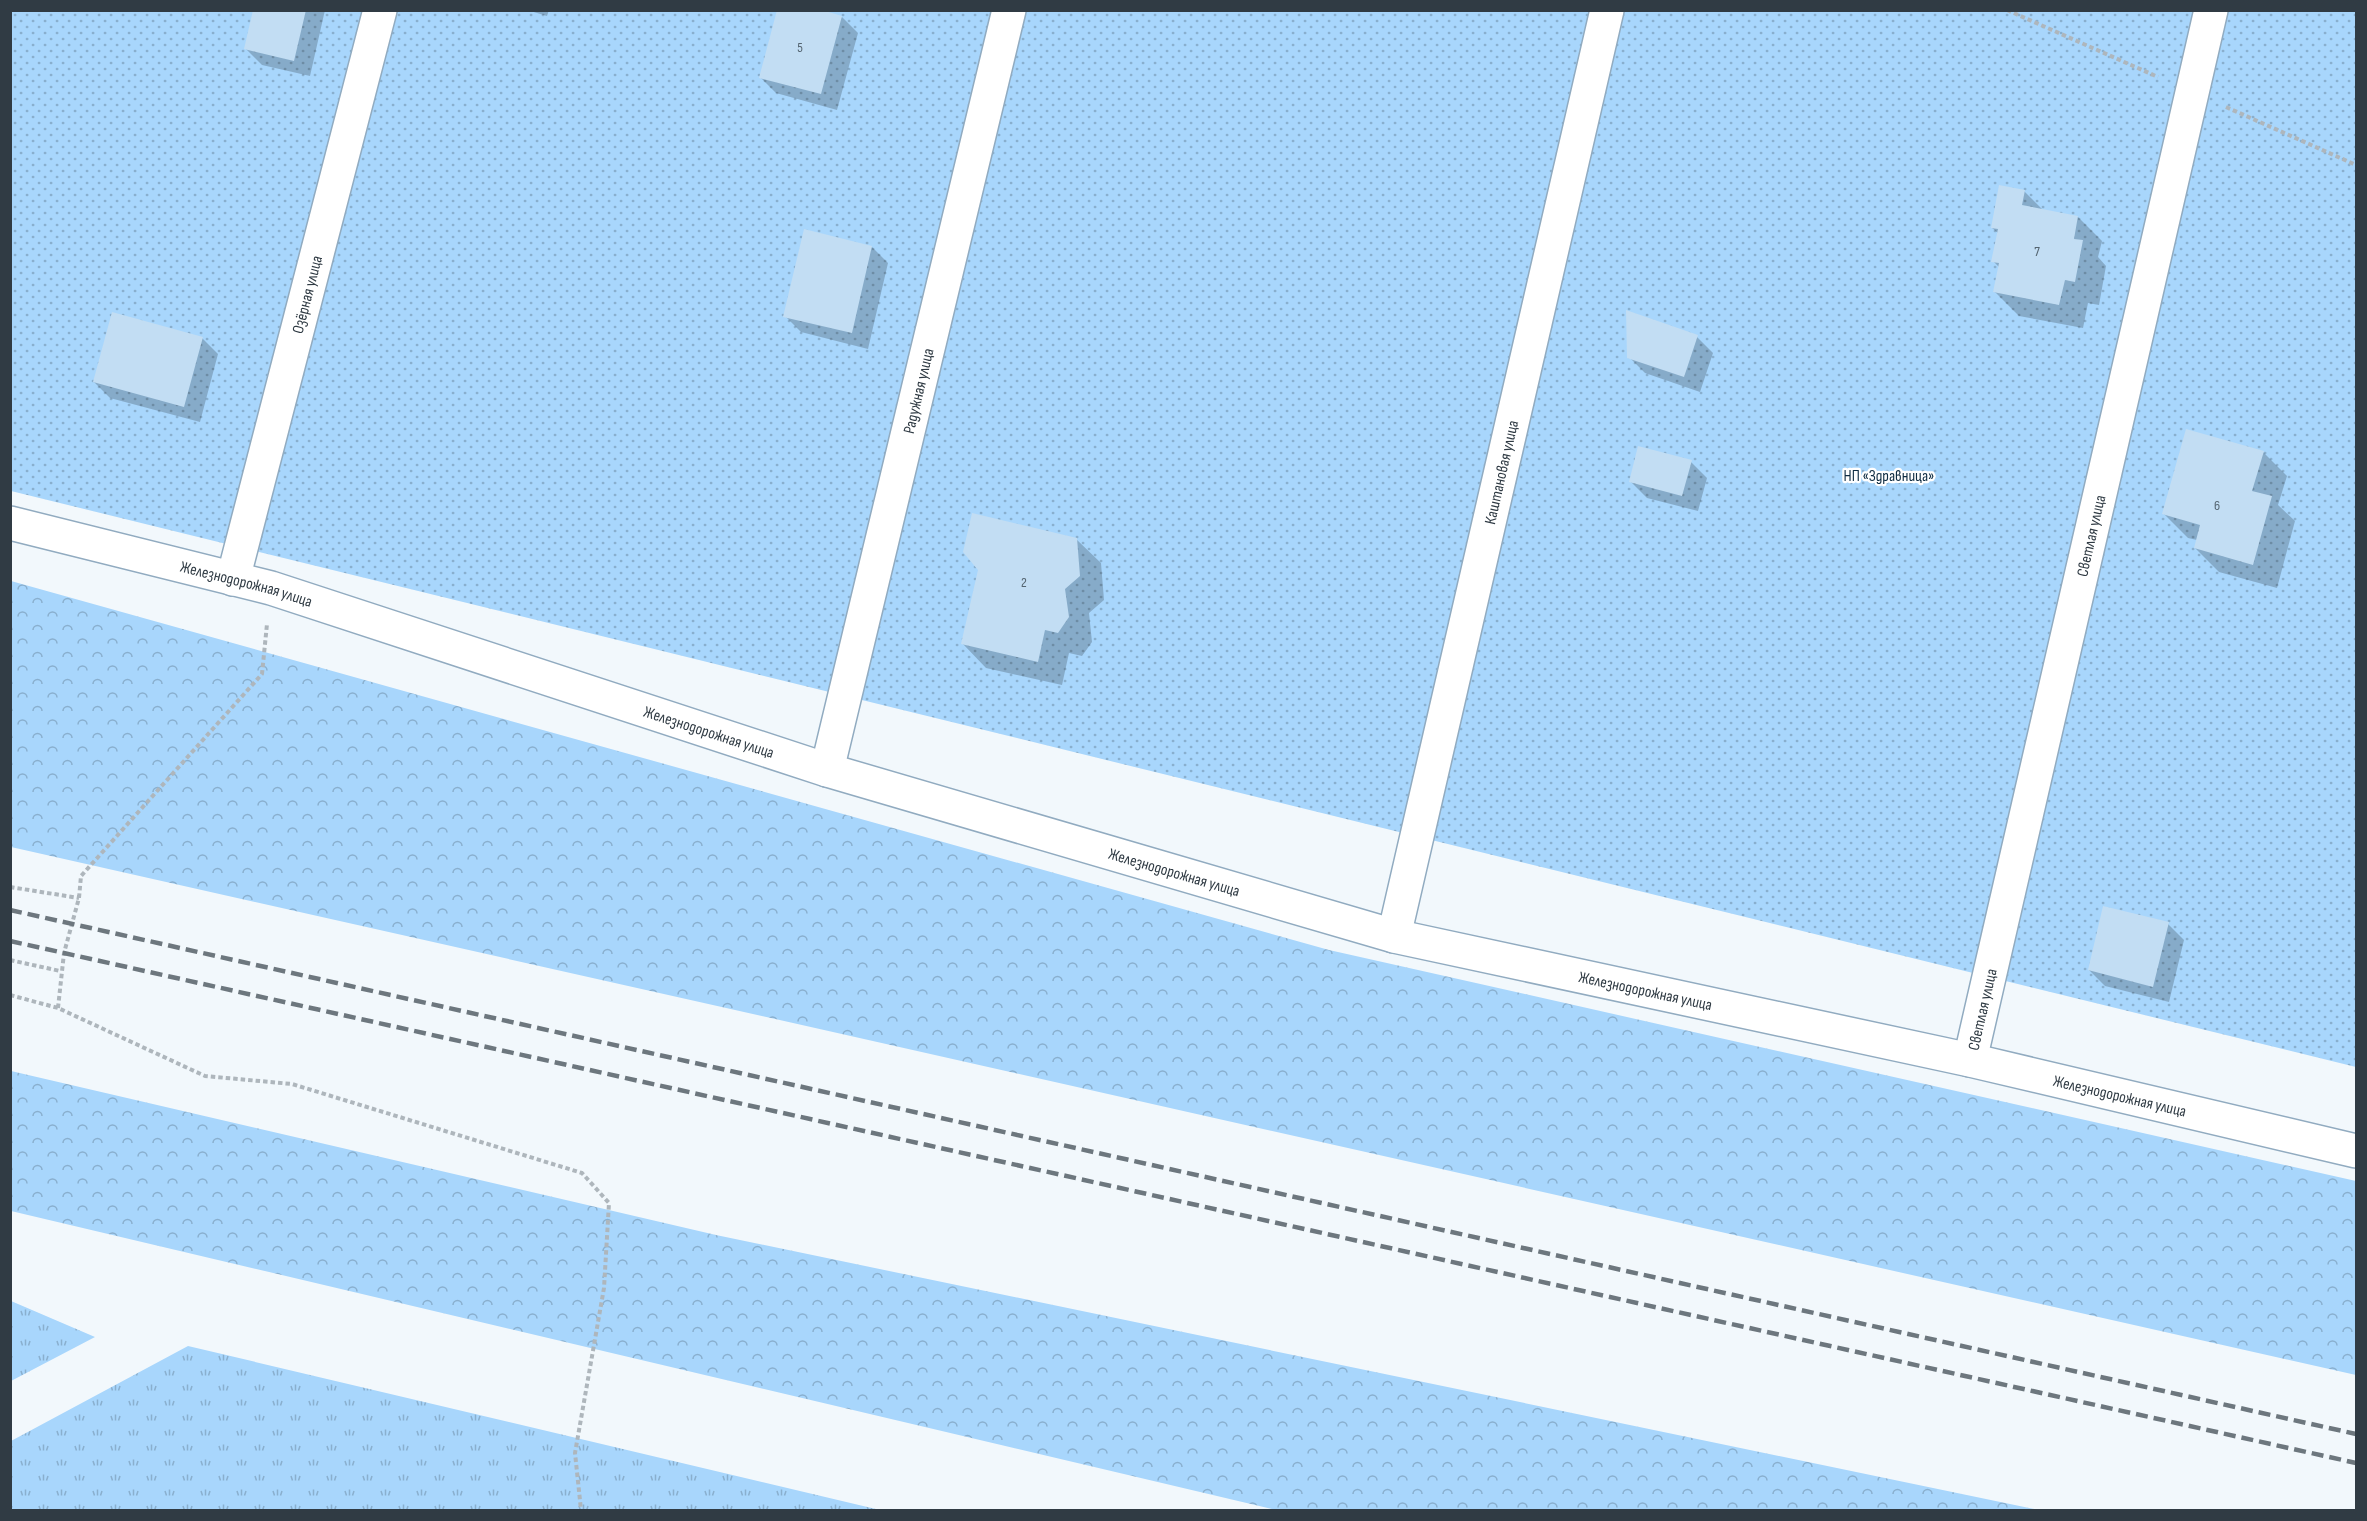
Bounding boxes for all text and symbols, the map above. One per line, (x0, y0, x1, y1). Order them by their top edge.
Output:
house number: 5 (797, 39, 803, 56)
house number: 7 (2034, 243, 2040, 260)
street label: Озёрная улица (289, 254, 327, 336)
street label: Радужная улица (900, 346, 939, 436)
street label: Каштановая улица (1481, 419, 1523, 526)
park label: НП «Здравница» (1844, 467, 1934, 486)
street label: Светлая улица (2073, 493, 2110, 579)
house number: 6 (2214, 497, 2220, 514)
street label: Железнодорожная улица (178, 558, 314, 612)
house number: 2 (1021, 574, 1027, 591)
street label: Железнодорожная улица (641, 703, 776, 763)
street label: Железнодорожная улица (1106, 845, 1242, 901)
street label: Светлая улица (1965, 967, 2002, 1052)
street label: Железнодорожная улица (1577, 968, 1714, 1015)
street label: Железнодорожная улица (2051, 1072, 2188, 1122)

